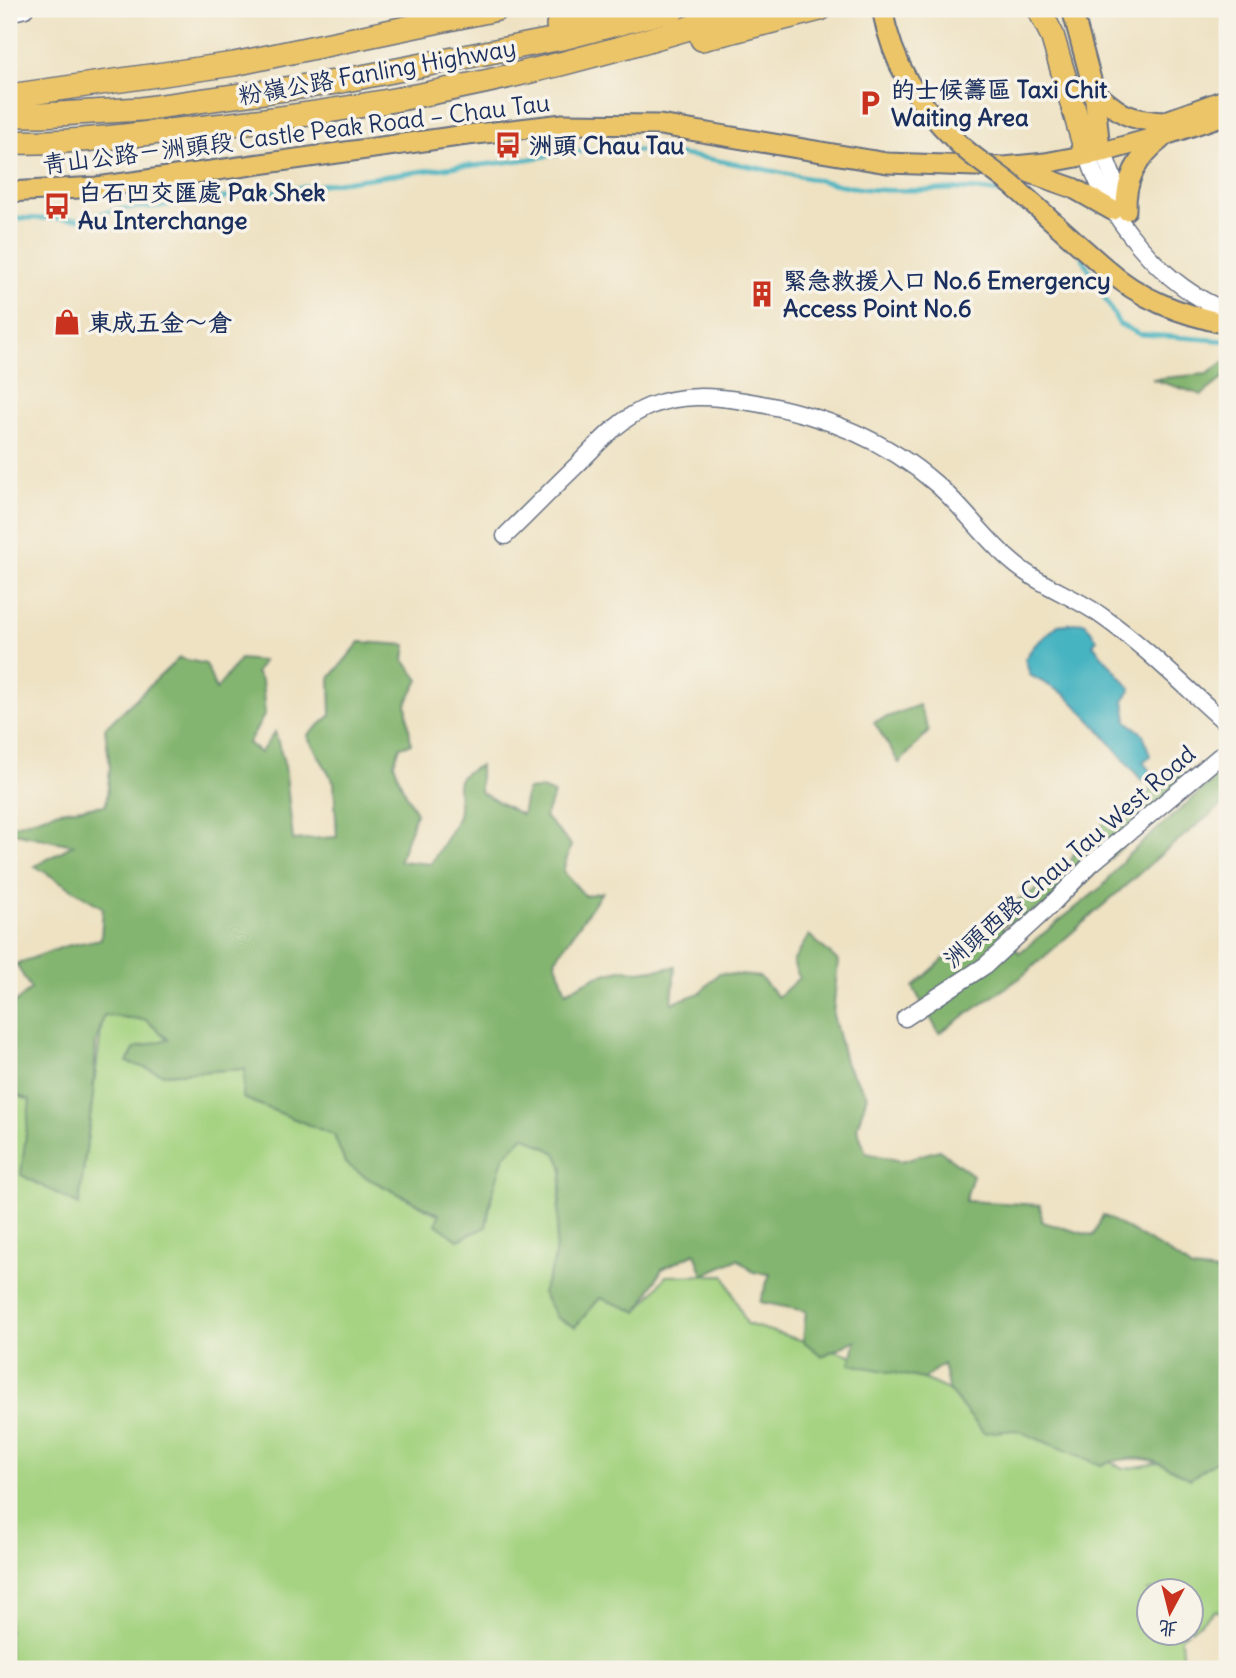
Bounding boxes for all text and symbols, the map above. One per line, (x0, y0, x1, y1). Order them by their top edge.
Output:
street label: 粉嶺公路 Fanling Highway (236, 32, 518, 110)
place label: 的士候籌區 Taxi Chit Waiting Area (891, 74, 1108, 132)
street label: 青山公路－洲頭段 Castle Peak Road – Chau Tau (41, 87, 551, 179)
parking icon: 的士候籌區 Taxi Chit Waiting Area (855, 88, 885, 118)
bus stop icon: 洲頭 Chau Tau (493, 130, 523, 160)
place label: 洲頭 Chau Tau (529, 130, 684, 160)
place label: 白石凹交匯處 Pak Shek Au Interchange (78, 177, 326, 235)
bus stop icon: 白石凹交匯處 Pak Shek Au Interchange (42, 191, 72, 221)
place label: 緊急救援入口 No.6 Emergency Access Point No.6 (783, 265, 1111, 323)
building icon: 緊急救援入口 No.6 Emergency Access Point No.6 (747, 279, 777, 309)
shop icon: 東成五金～倉 (52, 307, 82, 337)
place label: 東成五金～倉 (88, 307, 232, 337)
street label: 洲頭西路 Chau Tau West Road (937, 738, 1201, 974)
north arrow (1134, 1576, 1204, 1646)
text: 北 (1157, 1616, 1179, 1642)

